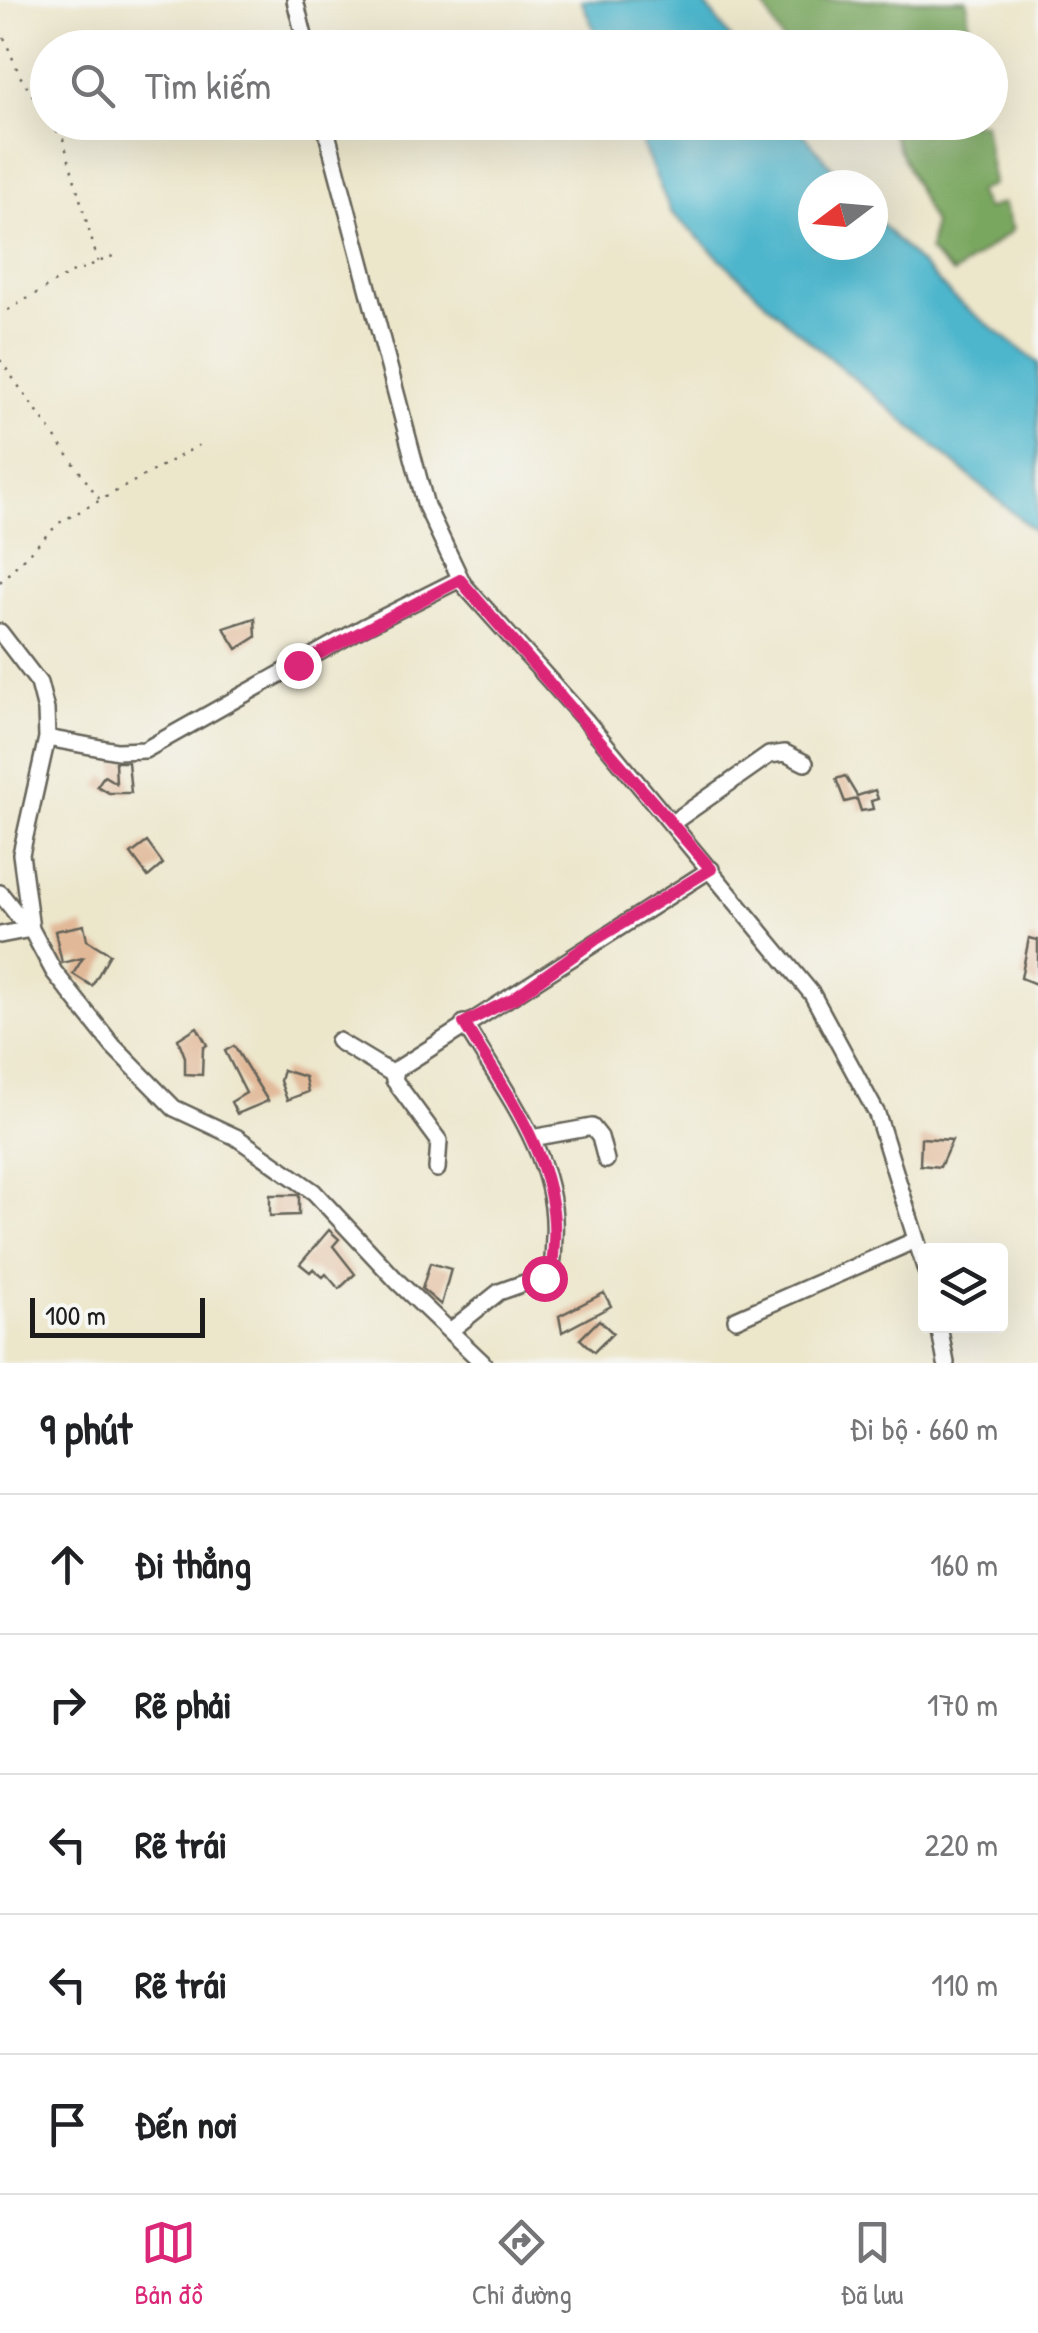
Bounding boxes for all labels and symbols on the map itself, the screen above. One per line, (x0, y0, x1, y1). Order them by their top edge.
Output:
north arrow (798, 170, 888, 260)
route end (276, 643, 322, 689)
route start (522, 1256, 568, 1302)
scale bar (30, 1293, 205, 1338)

